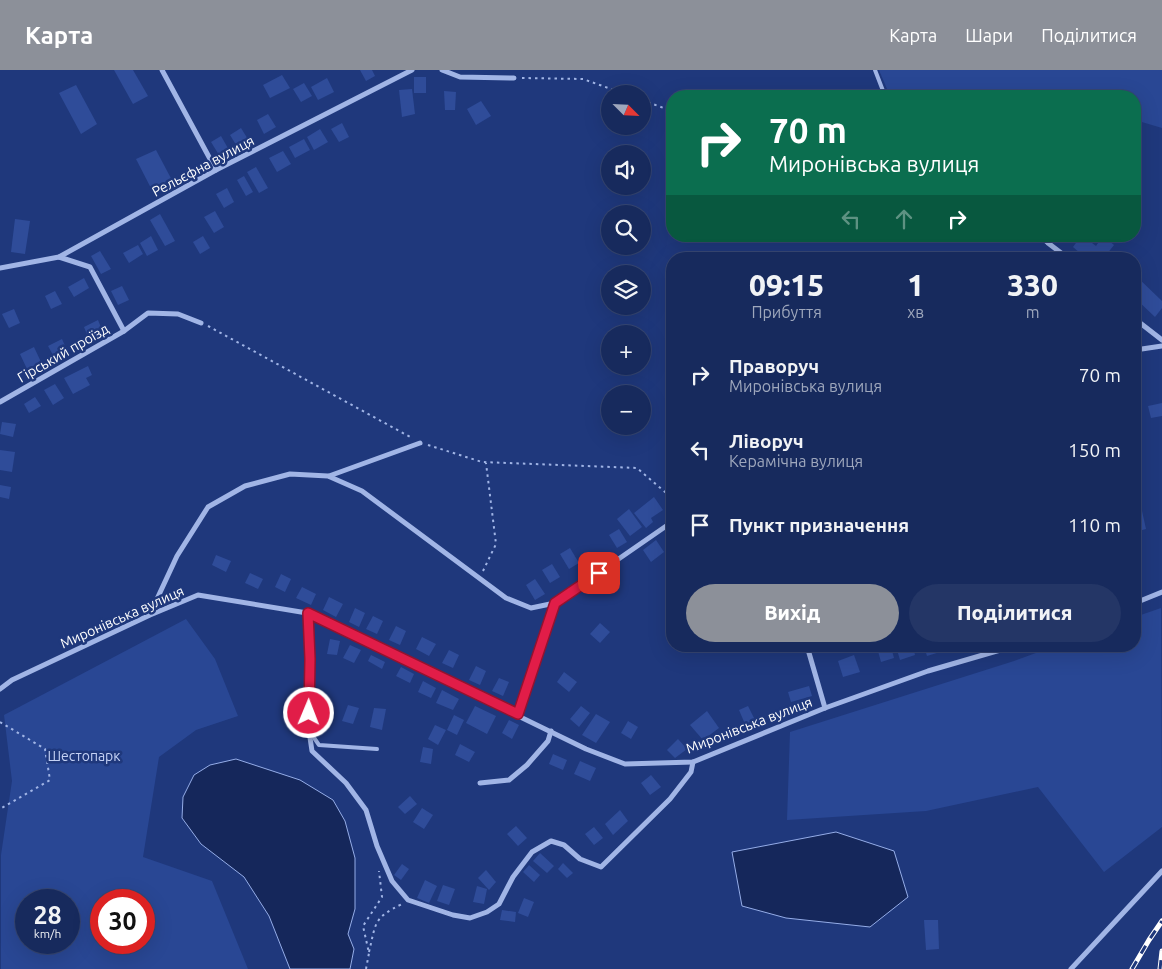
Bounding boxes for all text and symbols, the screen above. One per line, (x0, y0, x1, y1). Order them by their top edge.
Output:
text: Карта (25, 22, 93, 49)
text: Карта (889, 25, 937, 45)
text: Шари (965, 25, 1013, 45)
text: Поділитися (1041, 25, 1137, 45)
north arrow (601, 85, 651, 135)
map controls (601, 85, 651, 435)
icon: right (686, 110, 751, 175)
text: 70 m (769, 110, 847, 150)
street label: Рельєфна вулиця (149, 132, 257, 200)
button: sound (601, 145, 651, 195)
text: Миронівська вулиця (769, 151, 979, 176)
button: search (601, 205, 651, 255)
icon: left (837, 205, 865, 233)
icon: ahead (890, 205, 918, 233)
icon: right (943, 205, 971, 233)
button: layers (601, 265, 651, 315)
text: 09:15 (749, 268, 824, 302)
text: 1 (907, 268, 924, 302)
text: 330 (1007, 268, 1058, 302)
text: Прибуття (751, 303, 822, 321)
text: хв (907, 303, 924, 321)
text: m (1026, 303, 1039, 321)
street label: Гірський проїзд (15, 320, 111, 386)
button: + (601, 325, 651, 375)
text: Праворуч (729, 355, 819, 377)
icon: right (686, 361, 714, 389)
text: 70 m (1079, 364, 1121, 386)
text: Миронівська вулиця (729, 377, 882, 395)
button: − (601, 385, 651, 435)
text: Ліворуч (729, 430, 803, 452)
icon: left (686, 436, 714, 464)
text: 150 m (1068, 439, 1121, 461)
text: Керамічна вулиця (729, 452, 863, 470)
icon: arrive (686, 511, 714, 539)
text: Пункт призначення (729, 514, 909, 536)
text: 110 m (1068, 514, 1121, 536)
pin (578, 552, 620, 594)
icon: arrive (585, 559, 613, 587)
street label: Миронівська вулиця (58, 582, 186, 652)
button: Вихід (686, 584, 899, 642)
button: Поділитися (909, 584, 1121, 642)
position arrow (282, 686, 334, 738)
street label: Миронівська вулиця (684, 694, 814, 756)
park label: Шестопарк (47, 748, 121, 764)
speed limit sign: 30 (90, 889, 155, 954)
text: 28 (33, 901, 62, 929)
text: km/h (34, 927, 61, 940)

